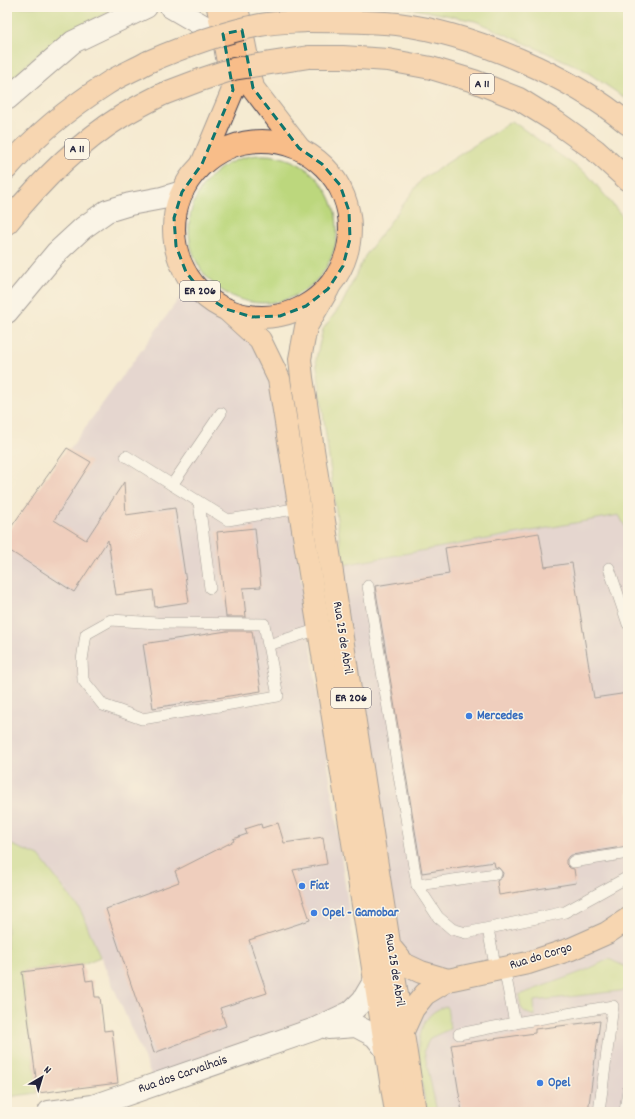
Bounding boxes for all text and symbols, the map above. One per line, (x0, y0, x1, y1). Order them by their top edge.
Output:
road number: A 11 (470, 74, 494, 94)
road number: A 11 (65, 139, 89, 159)
road number: ER 206 (180, 281, 220, 301)
street label: Rua 25 de Abril (327, 600, 357, 676)
road number: ER 206 (331, 688, 371, 708)
place label: Mercedes (477, 707, 524, 726)
marker: Mercedes (464, 711, 474, 721)
place label: Fiat (310, 877, 329, 896)
marker: Fiat (297, 881, 307, 891)
place label: Opel - Gamobar (322, 904, 400, 923)
marker: Opel - Gamobar (309, 908, 319, 918)
street label: Rua 25 de Abril (379, 932, 409, 1008)
street label: Rua do Corgo (507, 938, 575, 975)
street label: Rua dos Carvalhais (136, 1051, 230, 1099)
north arrow (22, 1057, 62, 1097)
text: N (40, 1063, 54, 1079)
place label: Opel (548, 1074, 571, 1093)
marker: Opel (535, 1078, 545, 1088)

